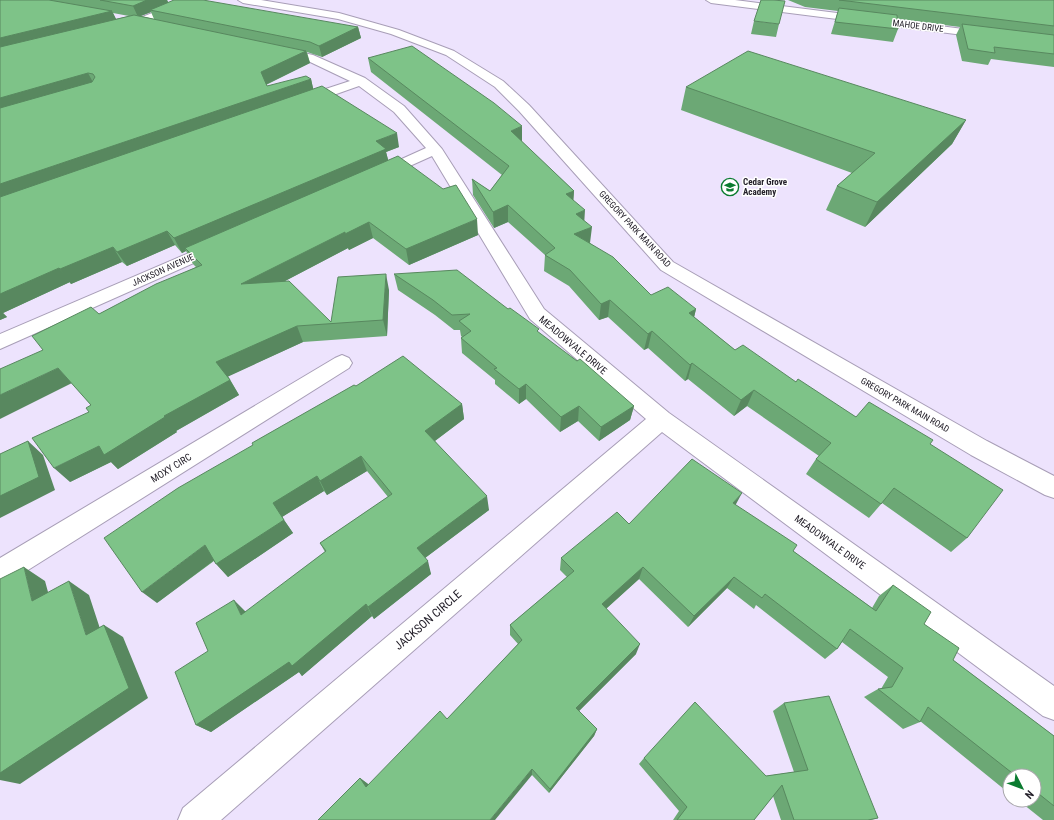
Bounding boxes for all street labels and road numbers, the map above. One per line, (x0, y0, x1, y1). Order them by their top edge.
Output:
street label: MAHOE DRIVE (892, 18, 945, 34)
street label: GREGORY PARK MAIN ROAD (597, 189, 673, 269)
street label: JACKSON AVENUE (131, 252, 196, 288)
street label: MEADOWVALE DRIVE (537, 314, 609, 376)
street label: GREGORY PARK MAIN ROAD (859, 376, 951, 434)
street label: MOXY CIRC (149, 451, 194, 485)
street label: MEADOWVALE DRIVE (792, 513, 868, 571)
street label: JACKSON CIRCLE (392, 587, 464, 653)

